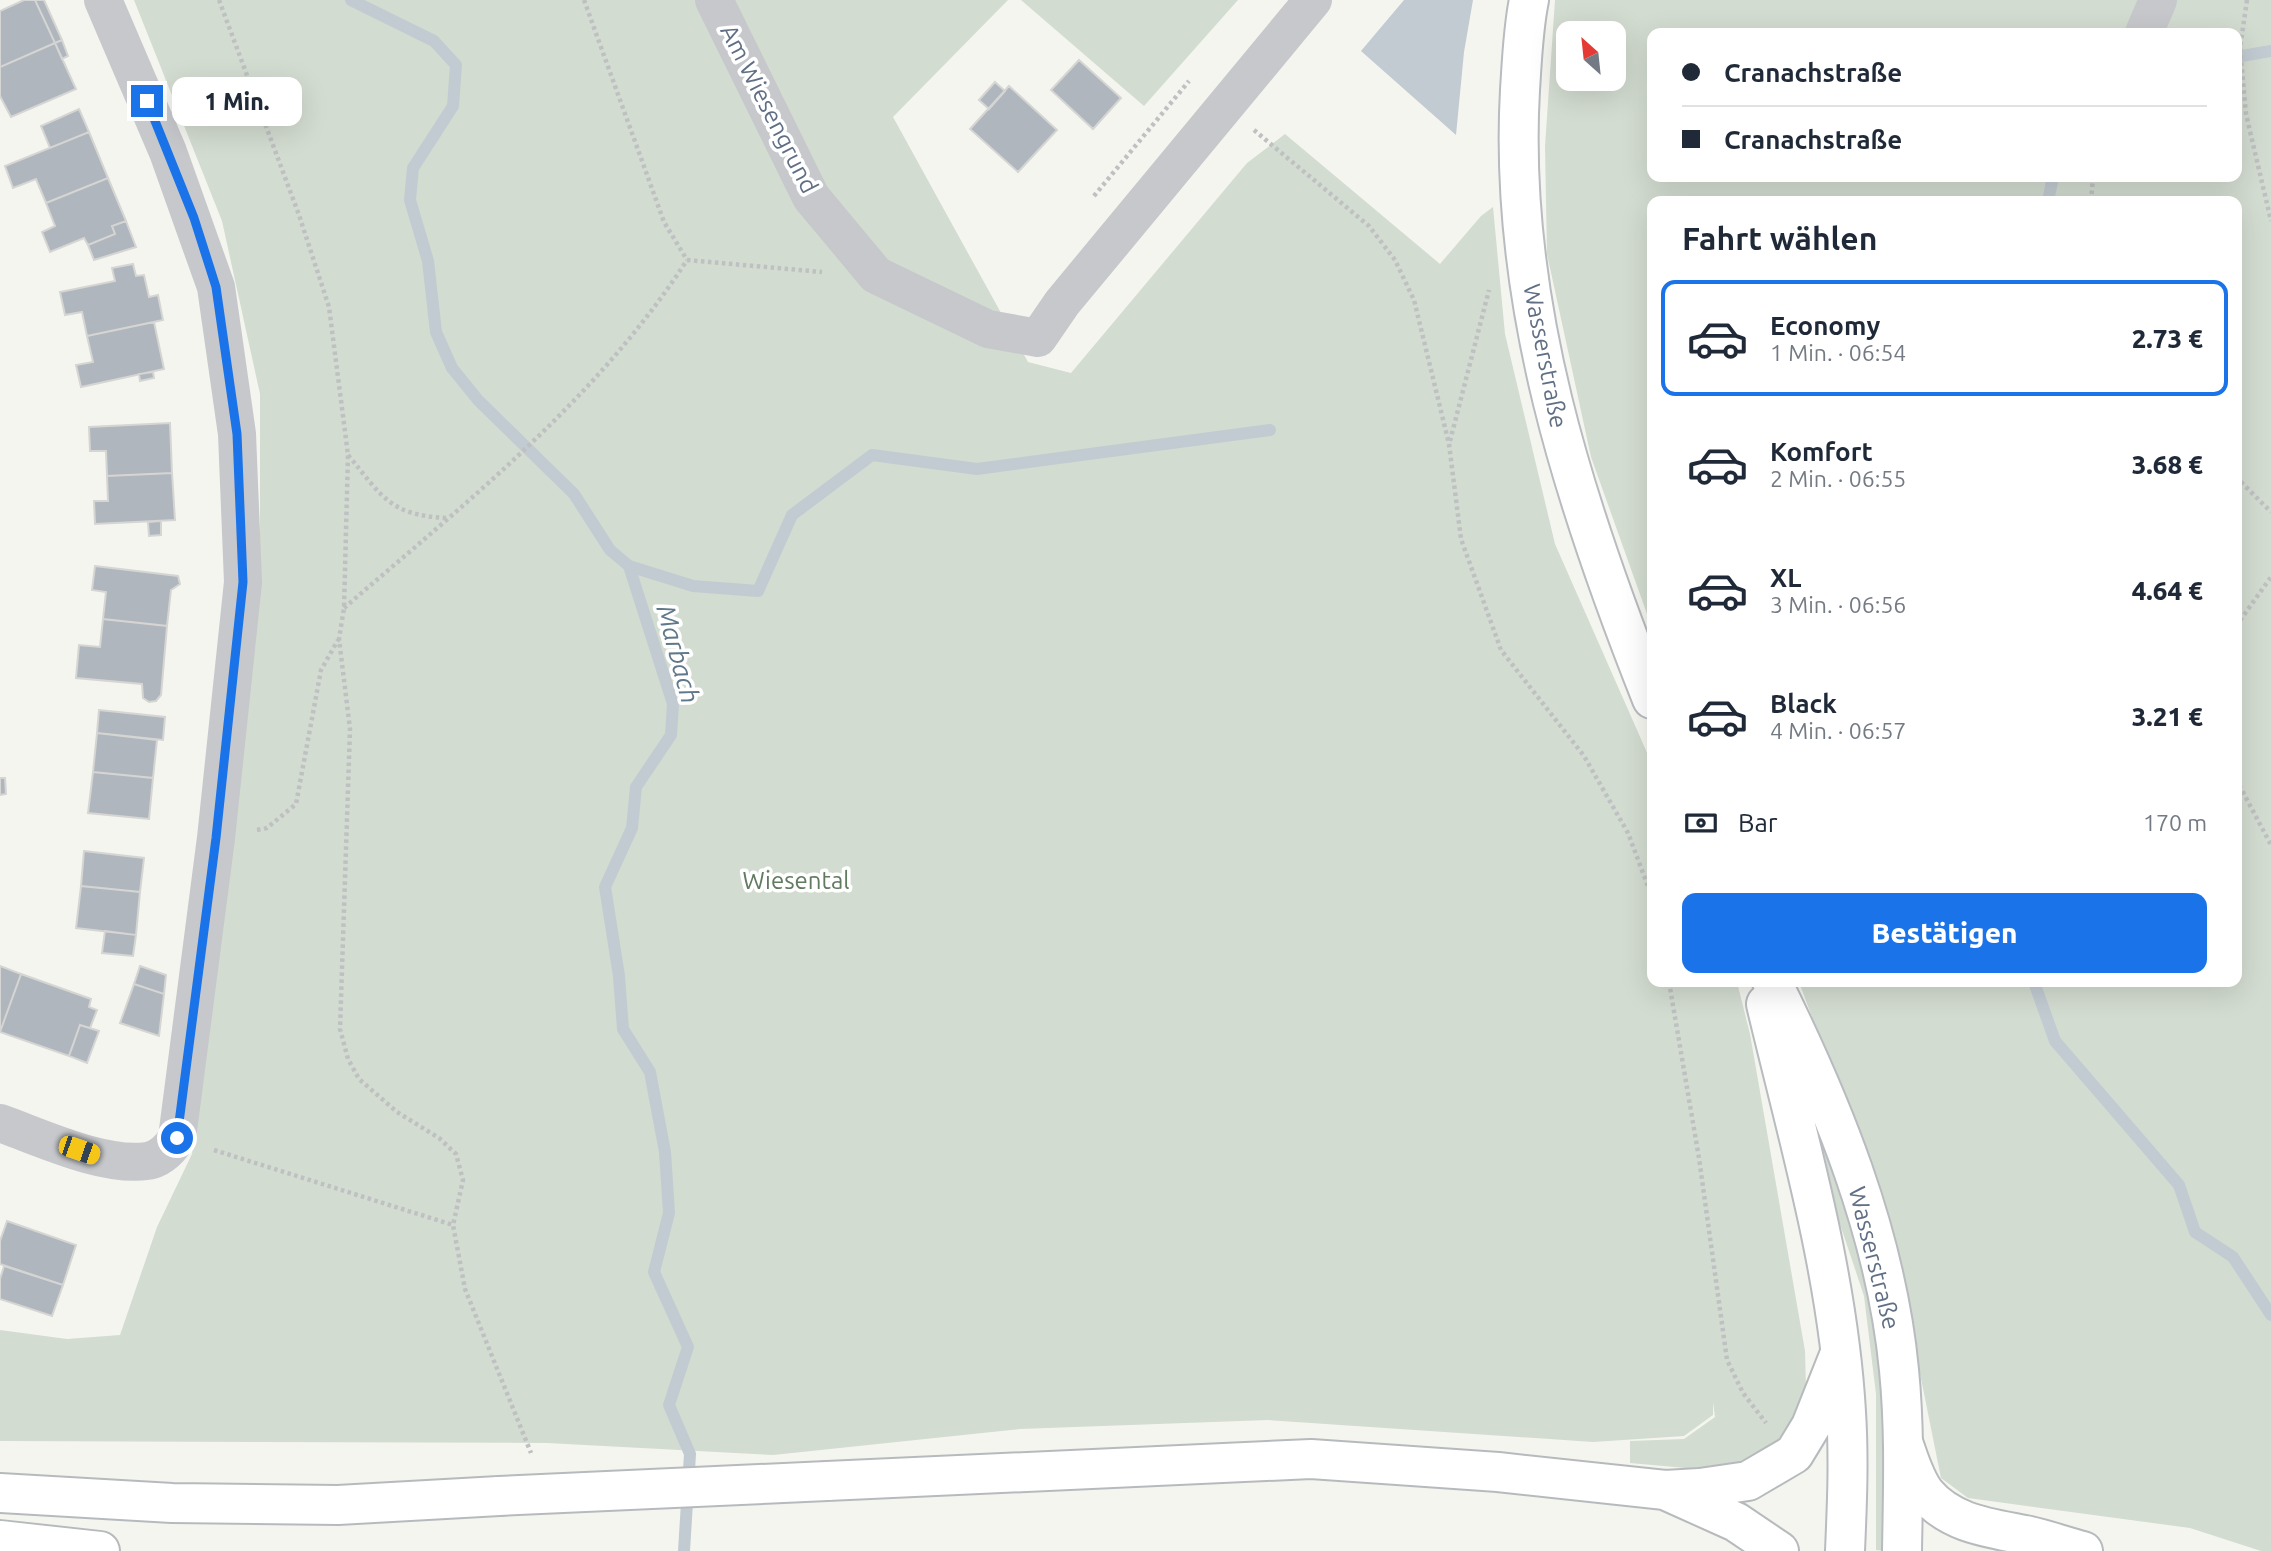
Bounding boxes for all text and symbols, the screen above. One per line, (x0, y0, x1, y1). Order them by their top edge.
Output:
street label: Am Wiesengrund (715, 20, 824, 197)
north arrow (1556, 21, 1626, 91)
map controls (1556, 21, 1626, 91)
text: Cranachstraße (1724, 58, 1902, 87)
callout: 1 Min. (172, 76, 301, 126)
route end (131, 85, 163, 117)
text: 1 Min. (205, 89, 269, 114)
text: Cranachstraße (1724, 125, 1902, 154)
text: Fahrt wählen (1682, 220, 1877, 256)
street label: Wasserstraße (1518, 282, 1573, 430)
icon: car (1686, 307, 1749, 370)
text: Economy (1770, 311, 1880, 340)
text: 2.73 € (2132, 324, 2203, 353)
text: 1 Min. · 06:54 (1770, 340, 1906, 365)
icon: car (1686, 433, 1749, 496)
text: Komfort (1770, 437, 1873, 466)
text: 3.68 € (2132, 450, 2203, 479)
text: 2 Min. · 06:55 (1770, 466, 1906, 491)
icon: car (1686, 559, 1749, 622)
text: XL (1770, 563, 1801, 592)
text: 4.64 € (2132, 576, 2203, 605)
text: 3 Min. · 06:56 (1770, 592, 1906, 617)
water label: Marbach (651, 601, 706, 706)
icon: car (1686, 685, 1749, 748)
text: Black (1770, 689, 1837, 718)
text: 3.21 € (2132, 702, 2203, 731)
text: 4 Min. · 06:57 (1770, 718, 1906, 743)
icon: cash (1682, 804, 1720, 842)
text: Bar (1738, 808, 1778, 837)
text: 170 m (2143, 810, 2207, 835)
park label: Wiesental (742, 867, 850, 894)
button: Bestätigen (1682, 893, 2207, 973)
route start (161, 1122, 193, 1154)
car (56, 1133, 103, 1167)
street label: Wasserstraße (1844, 1184, 1905, 1332)

